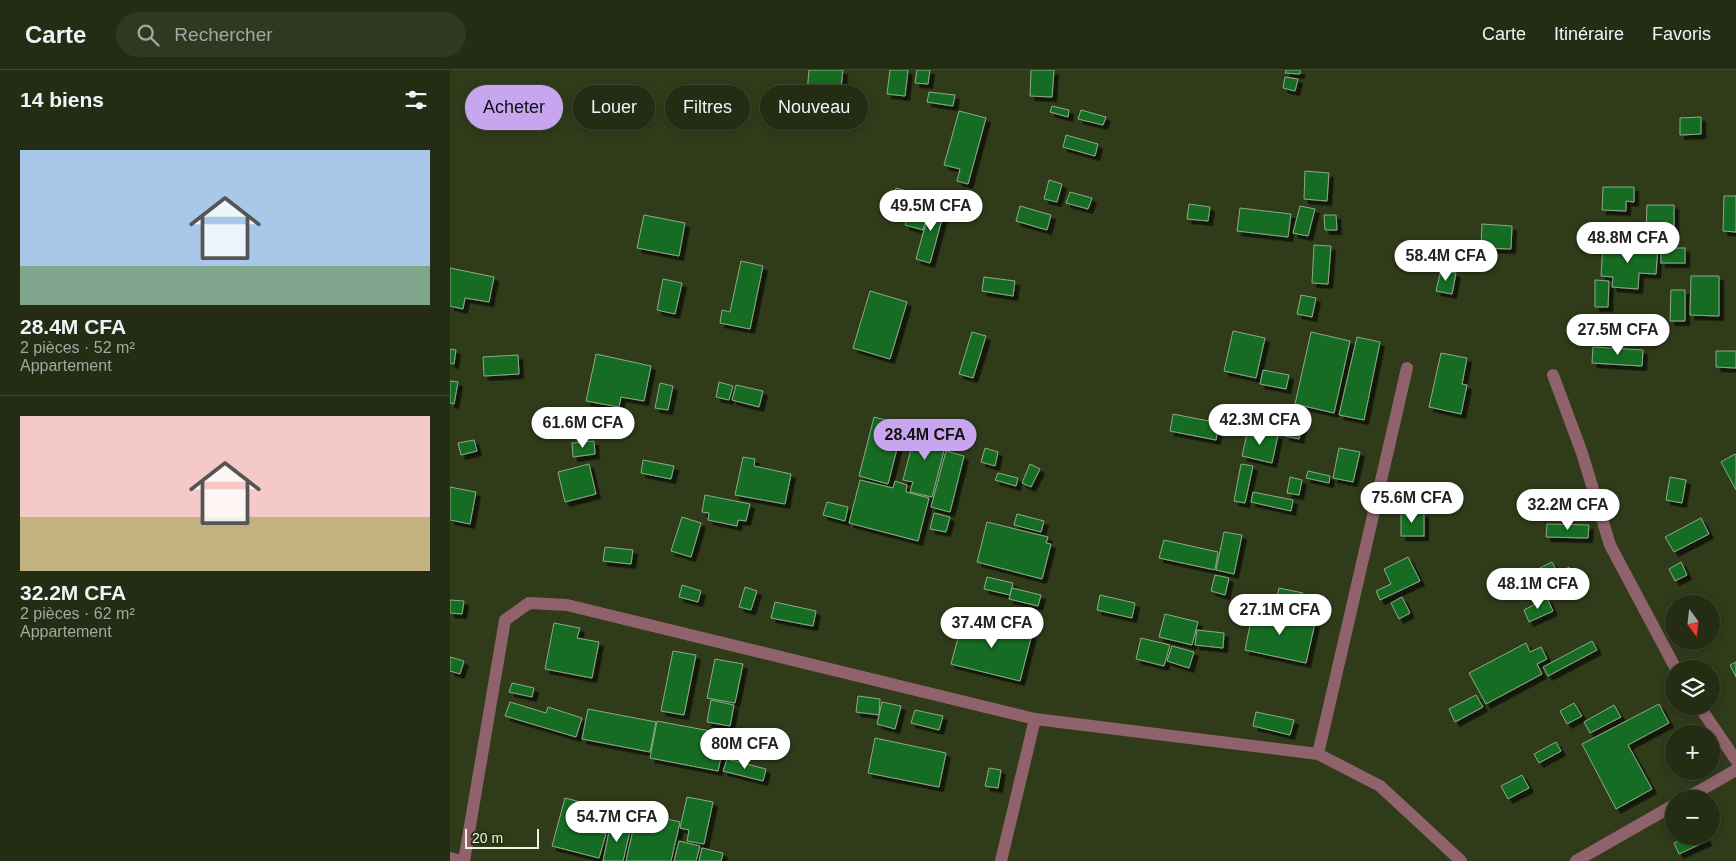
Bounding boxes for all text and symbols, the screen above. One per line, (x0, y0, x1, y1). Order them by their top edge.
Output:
search box (116, 12, 466, 57)
text: Carte (25, 21, 86, 48)
icon: search (134, 21, 162, 49)
text: Rechercher (174, 24, 273, 45)
text: Carte (1482, 24, 1526, 44)
text: Itinéraire (1554, 24, 1624, 44)
text: Favoris (1652, 24, 1711, 44)
chip: Acheter (465, 85, 563, 130)
chip: Louer (573, 85, 655, 130)
chip: Filtres (665, 85, 750, 130)
chip: Nouveau (760, 85, 868, 130)
icon: filters (402, 86, 430, 114)
text: 14 biens (20, 88, 104, 111)
icon: home (180, 183, 270, 273)
pin: 49.5M CFA (874, 190, 988, 232)
text: 49.5M CFA (891, 197, 971, 214)
pin: 48.8M CFA (1571, 222, 1685, 264)
text: 48.8M CFA (1588, 229, 1668, 246)
pin: 58.4M CFA (1389, 240, 1503, 282)
text: 58.4M CFA (1406, 247, 1486, 264)
pin: 27.5M CFA (1561, 314, 1675, 356)
text: 28.4M CFA (20, 315, 126, 338)
text: 27.5M CFA (1578, 321, 1658, 338)
text: 2 pièces · 52 m² (20, 339, 135, 356)
text: Appartement (20, 357, 112, 374)
pin: 42.3M CFA (1203, 404, 1317, 446)
pin: 61.6M CFA (526, 406, 640, 449)
text: 42.3M CFA (1220, 411, 1300, 428)
text: 61.6M CFA (543, 414, 623, 431)
pin: 28.4M CFA (868, 418, 982, 461)
text: 28.4M CFA (885, 426, 965, 443)
icon: home (180, 448, 270, 538)
pin: 75.6M CFA (1355, 482, 1469, 524)
pin: 32.2M CFA (1511, 488, 1625, 531)
text: 75.6M CFA (1372, 489, 1452, 506)
text: 32.2M CFA (1528, 496, 1608, 513)
pin: 48.1M CFA (1481, 568, 1595, 610)
text: 48.1M CFA (1498, 575, 1578, 592)
text: 32.2M CFA (20, 581, 126, 604)
pin: 27.1M CFA (1223, 594, 1337, 636)
north arrow (1665, 595, 1720, 650)
map controls (1665, 595, 1720, 845)
text: 27.1M CFA (1240, 601, 1320, 618)
text: 2 pièces · 62 m² (20, 605, 135, 622)
pin: 37.4M CFA (935, 606, 1049, 649)
text: 37.4M CFA (952, 614, 1032, 631)
text: Appartement (20, 623, 112, 640)
button: layers (1665, 660, 1720, 715)
button: + (1665, 725, 1720, 780)
pin: 80M CFA (699, 728, 791, 770)
text: 80M CFA (711, 735, 779, 752)
button: − (1665, 790, 1720, 845)
pin: 54.7M CFA (560, 800, 674, 843)
text: 54.7M CFA (577, 808, 657, 825)
scale bar (465, 826, 539, 849)
text: 20 m (472, 830, 503, 846)

